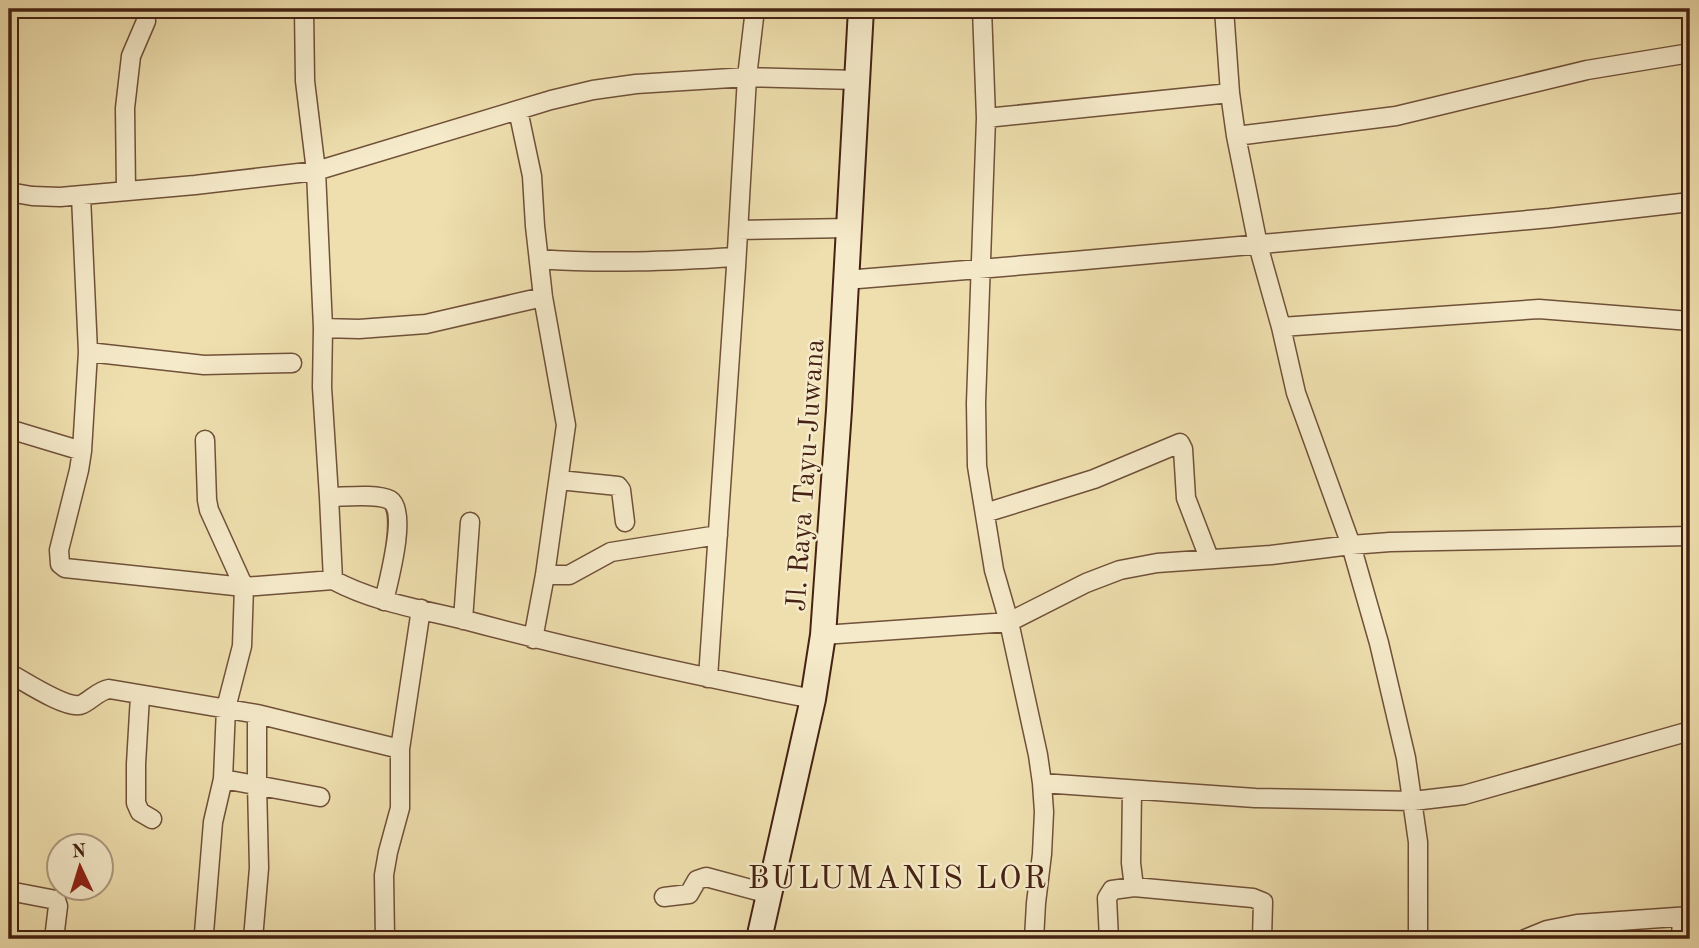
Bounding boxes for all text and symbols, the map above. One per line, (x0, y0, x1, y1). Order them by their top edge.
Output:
street label: Jl. Raya Tayu-Juwana (783, 338, 830, 612)
north arrow (46, 832, 116, 902)
text: N (71, 843, 87, 863)
district label: BULUMANIS LOR (748, 864, 1048, 896)

